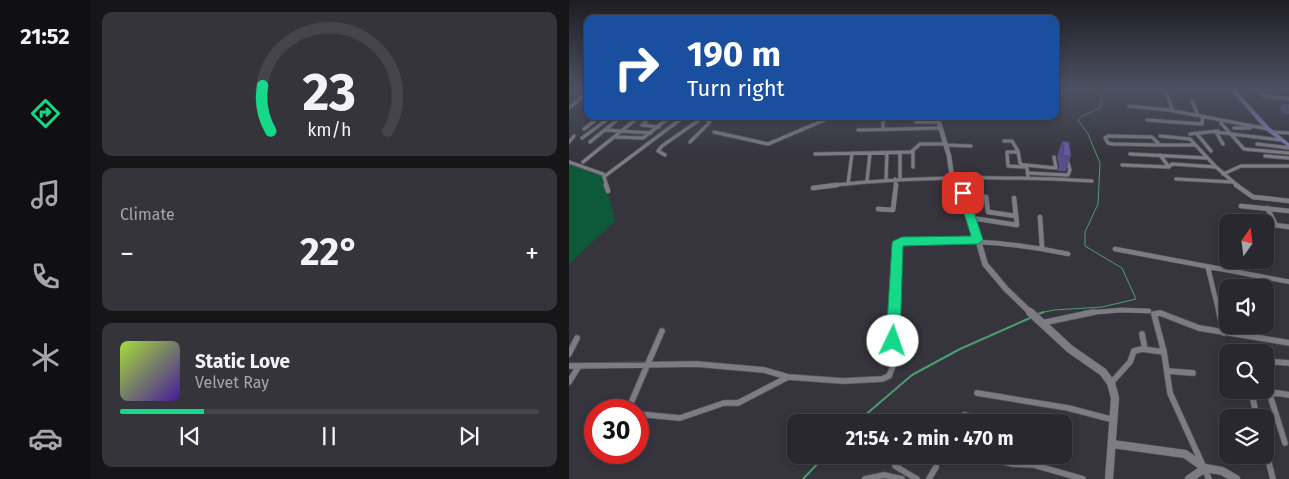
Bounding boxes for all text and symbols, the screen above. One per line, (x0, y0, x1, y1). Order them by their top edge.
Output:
text: 21:52 (20, 23, 70, 50)
text: 190 m (687, 33, 781, 75)
icon: right (604, 35, 669, 100)
text: 23 (303, 61, 356, 124)
text: Turn right (687, 75, 784, 102)
icon: directions (28, 96, 63, 131)
text: km/h (307, 119, 352, 141)
pin (942, 172, 984, 214)
icon: music (28, 177, 63, 212)
icon: arrive (949, 179, 977, 207)
text: Climate (120, 205, 175, 224)
north arrow (1219, 214, 1274, 269)
map controls (1219, 214, 1274, 464)
text: 22° (300, 229, 359, 275)
text: − (120, 237, 134, 270)
text: + (525, 237, 539, 270)
icon: phone (28, 259, 63, 294)
button: sound (1219, 279, 1274, 334)
position arrow (866, 314, 918, 366)
icon: climate (28, 340, 63, 375)
button: search (1219, 344, 1274, 399)
text: Static Love (195, 350, 290, 373)
text: Velvet Ray (195, 373, 269, 392)
speed limit sign: 30 (584, 399, 649, 464)
button: layers (1219, 409, 1274, 464)
icon: car (28, 421, 63, 456)
icon: previous (176, 422, 204, 450)
icon: pause (315, 422, 343, 450)
icon: next (455, 422, 483, 450)
text: 21:54 · 2 min · 470 m (845, 427, 1014, 450)

